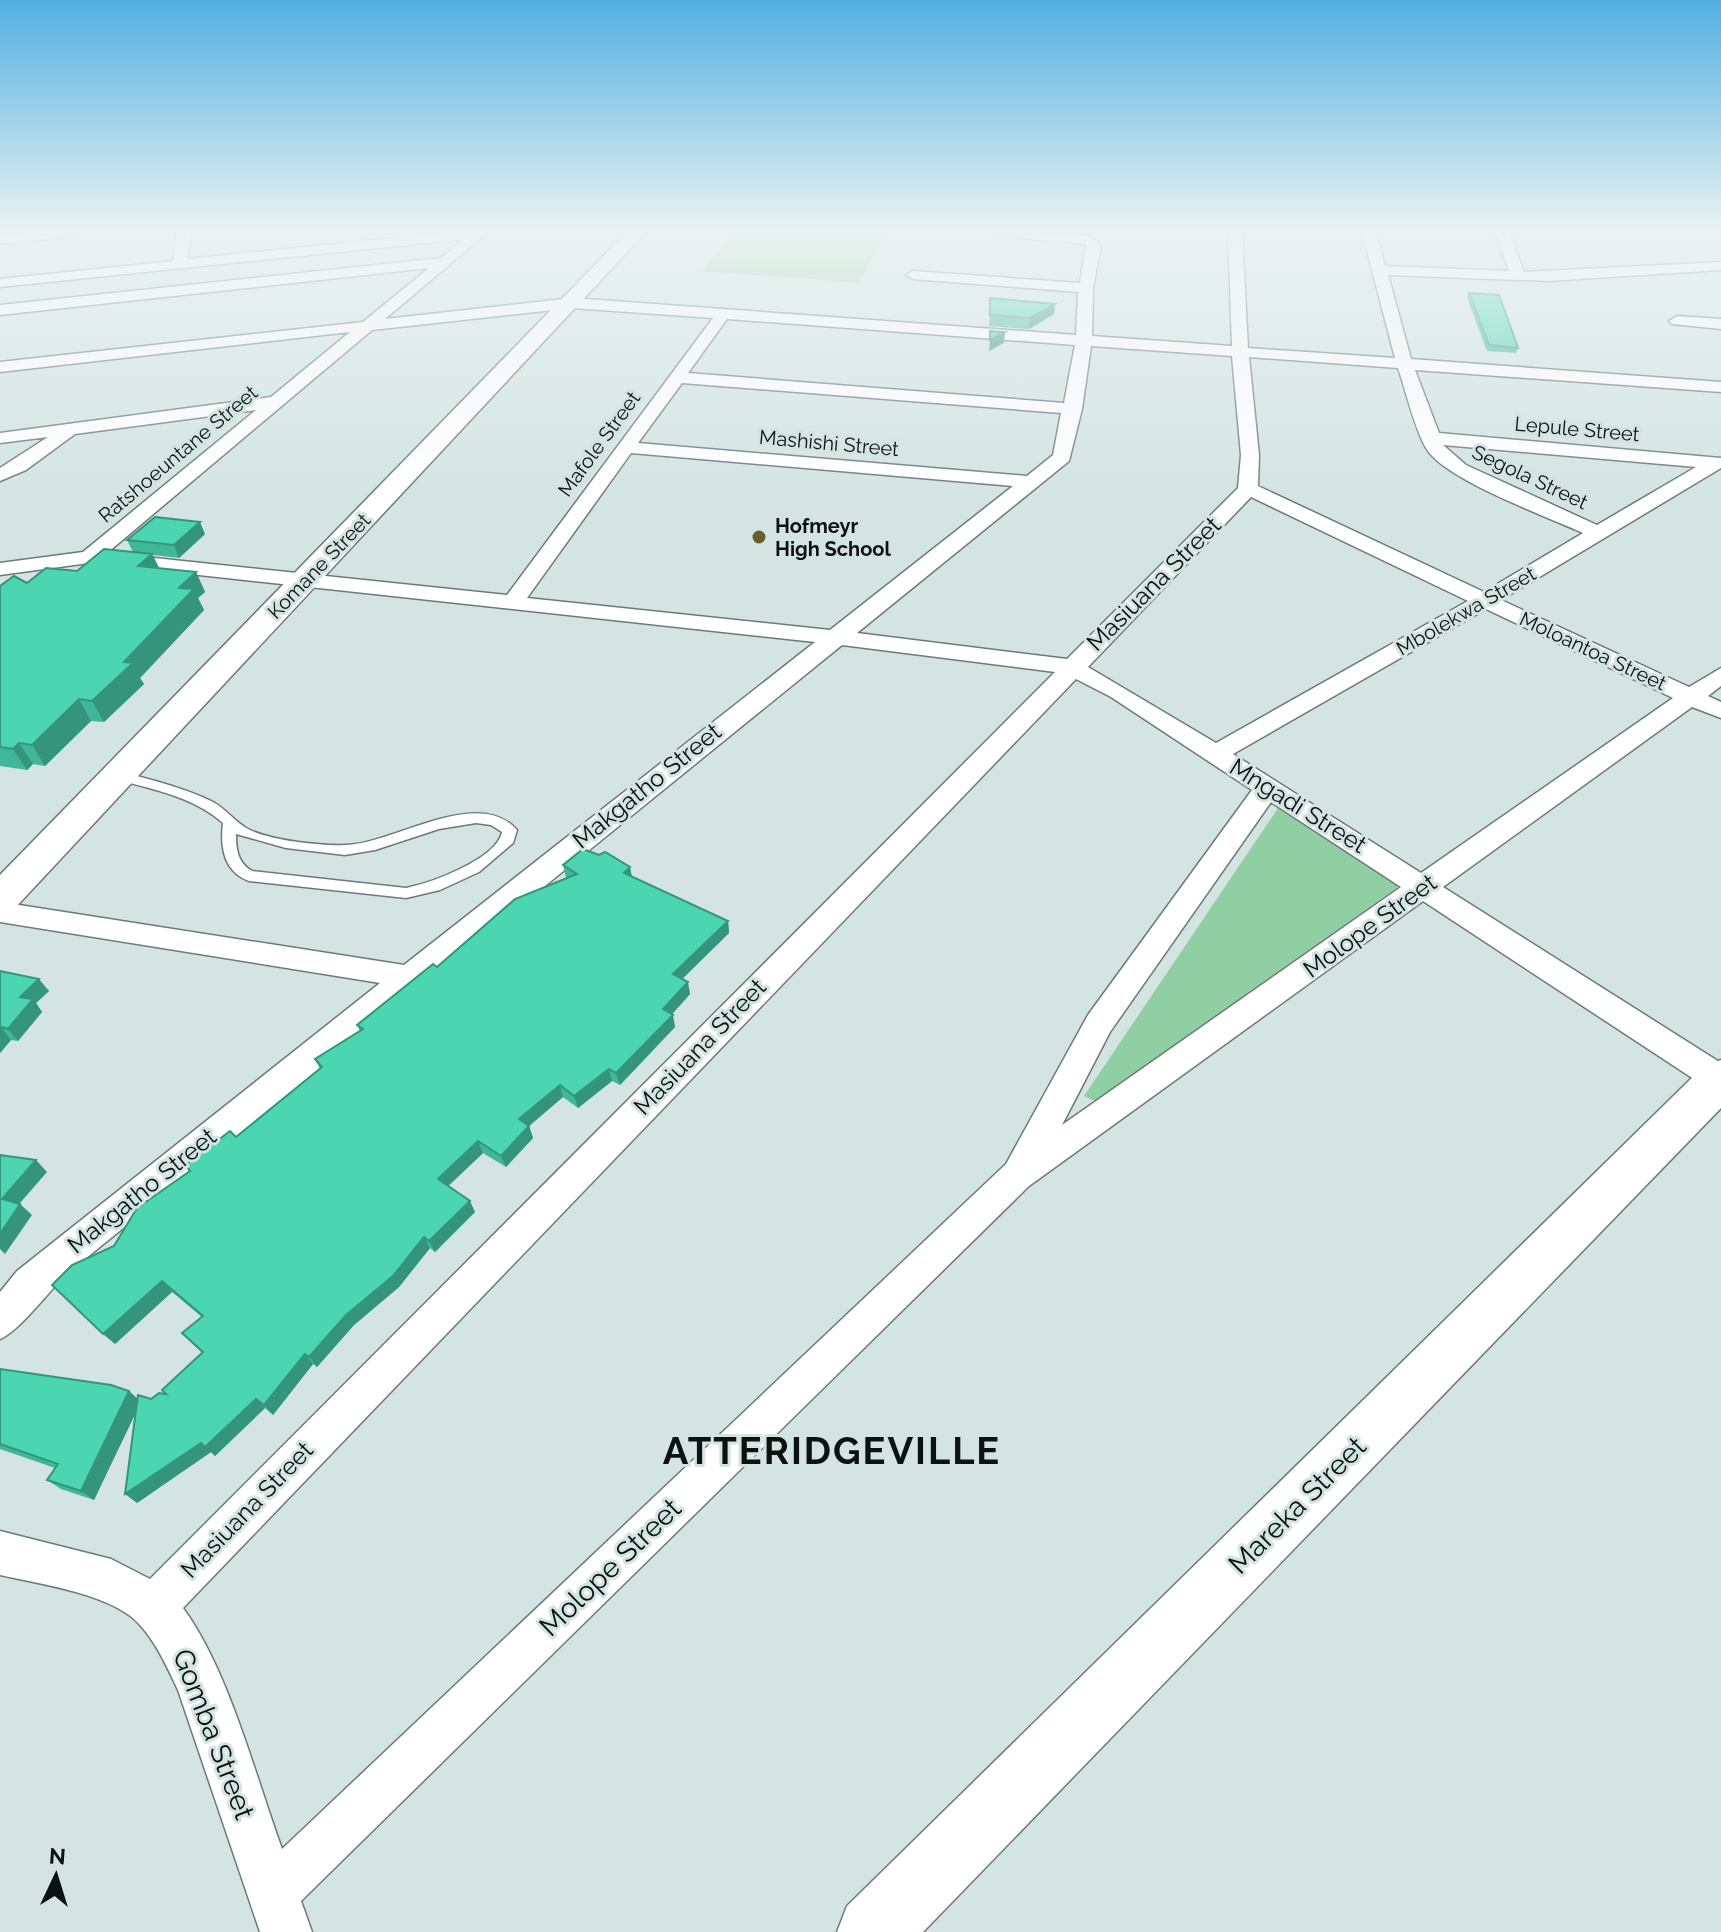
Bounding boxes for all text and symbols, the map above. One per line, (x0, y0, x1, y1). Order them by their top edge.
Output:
street label: Ratshoeuntane Street (94, 380, 263, 528)
street label: Mafole Street (553, 386, 645, 501)
street label: Lepule Street (1514, 412, 1641, 446)
street label: Mashishi Street (758, 425, 900, 461)
street label: Segola Street (1468, 440, 1592, 514)
street label: Komane Street (263, 508, 376, 624)
street label: Masiuana Street (1080, 510, 1227, 657)
place label: Hofmeyr High School (775, 514, 891, 561)
marker: Hofmeyr High School (750, 528, 768, 546)
street label: Mbolekwa Street (1392, 561, 1540, 661)
street label: Moloantoa Street (1516, 607, 1670, 696)
street label: Makgatho Street (566, 717, 727, 854)
street label: Mngadi Street (1225, 752, 1372, 859)
street label: Molope Street (1297, 868, 1442, 984)
street label: Masiuana Street (627, 973, 772, 1121)
street label: Makgatho Street (61, 1122, 222, 1259)
district label: ATTERIDGEVILLE (663, 1428, 1001, 1473)
street label: Mareka Street (1222, 1430, 1373, 1581)
street label: Masiuana Street (174, 1436, 319, 1584)
street label: Molope Street (533, 1491, 688, 1643)
street label: Gomba Street (166, 1644, 261, 1825)
north arrow (16, 1836, 96, 1916)
text: N (48, 1842, 67, 1870)

